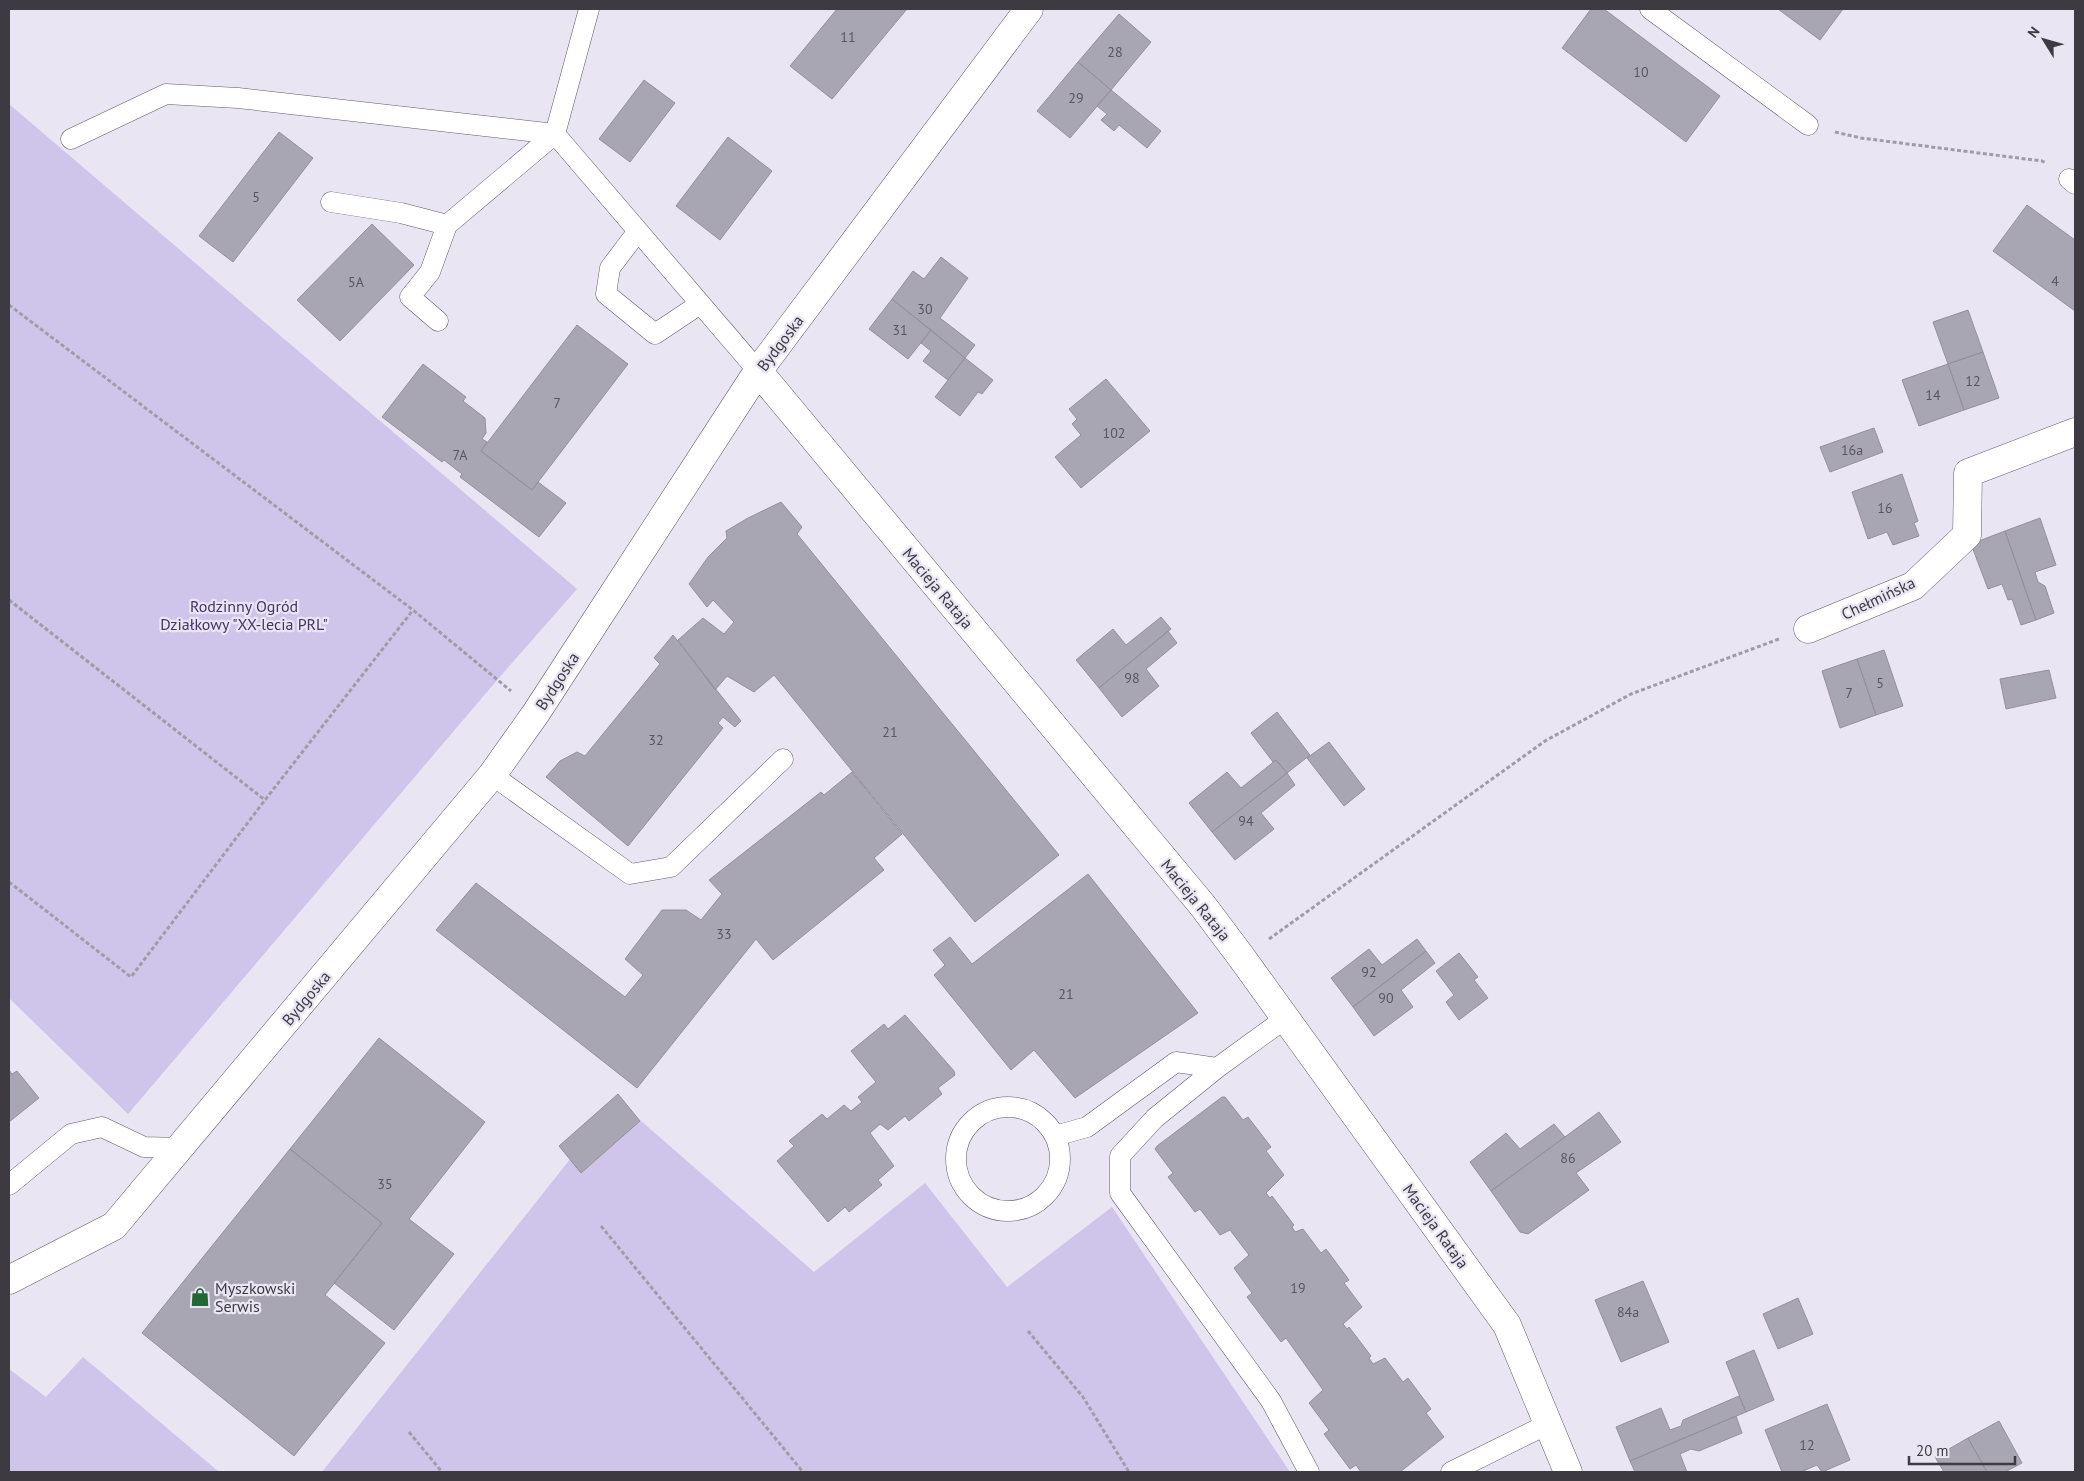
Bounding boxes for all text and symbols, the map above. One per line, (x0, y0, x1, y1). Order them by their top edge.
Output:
north arrow (2019, 15, 2069, 65)
text: N (2024, 23, 2044, 41)
house number: 11 (840, 28, 856, 46)
house number: 28 (1107, 43, 1123, 61)
house number: 10 (1633, 63, 1649, 81)
house number: 29 (1068, 89, 1084, 107)
house number: 5 (252, 188, 260, 206)
house number: 4 (2051, 272, 2059, 290)
house number: 5A (348, 273, 365, 291)
house number: 30 (917, 300, 933, 318)
street label: Bydgoska (752, 311, 808, 375)
house number: 31 (892, 321, 908, 339)
house number: 12 (1965, 372, 1981, 390)
house number: 14 (1925, 386, 1941, 404)
house number: 7 (553, 394, 561, 412)
house number: 102 (1103, 424, 1125, 442)
house number: 16a (1841, 441, 1863, 459)
house number: 7A (452, 446, 468, 464)
house number: 16 (1877, 499, 1893, 517)
street label: Macieja Rataja (898, 543, 978, 633)
street label: Chełmińska (1838, 572, 1918, 624)
park label: Rodzinny Ogród Działkowy "XX-lecia PRL" (160, 596, 328, 634)
street label: Bydgoska (531, 648, 583, 714)
house number: 98 (1124, 669, 1140, 687)
house number: 5 (1876, 674, 1884, 692)
house number: 7 (1845, 684, 1853, 702)
house number: 21 (882, 723, 898, 741)
house number: 32 (648, 731, 664, 749)
house number: 94 (1238, 812, 1254, 830)
street label: Macieja Rataja (1157, 855, 1235, 945)
house number: 33 (716, 925, 732, 943)
house number: 92 (1361, 963, 1377, 981)
street label: Bydgoska (277, 967, 335, 1029)
house number: 21 (1058, 985, 1074, 1003)
house number: 90 (1378, 989, 1394, 1007)
house number: 86 (1560, 1149, 1576, 1167)
house number: 35 (377, 1175, 393, 1193)
street label: Macieja Rataja (1399, 1180, 1473, 1272)
place label: Myszkowski Serwis (215, 1278, 295, 1316)
house number: 19 (1290, 1279, 1306, 1297)
shop icon: Myszkowski Serwis (189, 1286, 211, 1308)
house number: 84a (1617, 1303, 1639, 1321)
scale bar (1909, 1434, 2015, 1466)
house number: 12 (1799, 1436, 1815, 1454)
text: 20 m (1916, 1441, 1949, 1460)

